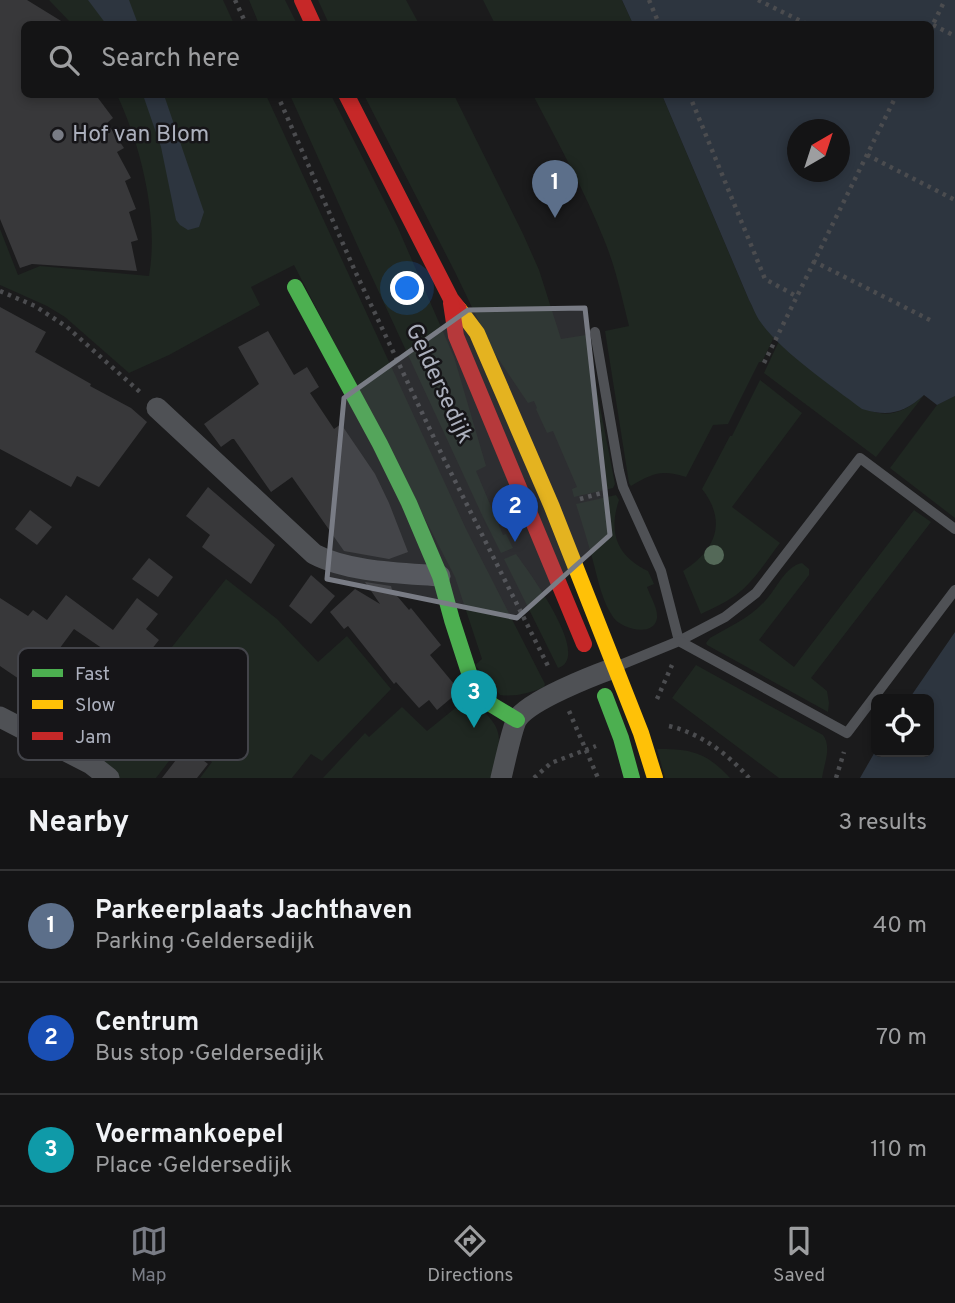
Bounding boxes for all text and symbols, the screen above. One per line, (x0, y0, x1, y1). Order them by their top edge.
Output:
search box (21, 21, 934, 98)
icon: search (45, 41, 83, 79)
text: Search here (101, 43, 240, 76)
north arrow (787, 119, 850, 182)
place label: Hof van Blom (72, 121, 209, 150)
marker: Hof van Blom (50, 127, 66, 143)
pin: 1 (532, 160, 578, 218)
your location (390, 271, 424, 305)
street label: Geldersedijk (398, 319, 478, 449)
pin: 2 (492, 484, 538, 542)
legend (18, 648, 248, 760)
text: Fast (75, 663, 110, 687)
pin: 3 (451, 670, 497, 728)
text: Slow (75, 694, 115, 718)
map controls (871, 694, 934, 757)
button: locate (871, 694, 934, 757)
text: Jam (75, 726, 112, 750)
text: Nearby (28, 805, 129, 842)
text: 3 results (838, 809, 927, 838)
text: Parkeerplaats Jachthaven (95, 895, 412, 928)
text: 1 (46, 912, 56, 941)
text: 40 m (873, 912, 927, 941)
text: Parking · Geldersedijk (95, 928, 315, 957)
text: Centrum (95, 1007, 199, 1040)
text: 2 (44, 1024, 58, 1053)
text: 70 m (876, 1024, 927, 1053)
text: Bus stop · Geldersedijk (95, 1040, 324, 1069)
text: Voermankoepel (95, 1119, 284, 1152)
text: 3 (44, 1136, 58, 1165)
text: 110 m (870, 1136, 927, 1165)
text: Place · Geldersedijk (95, 1152, 292, 1181)
tab: Map (130, 1222, 168, 1288)
tab: Directions (427, 1222, 514, 1288)
tab: Saved (773, 1222, 825, 1288)

